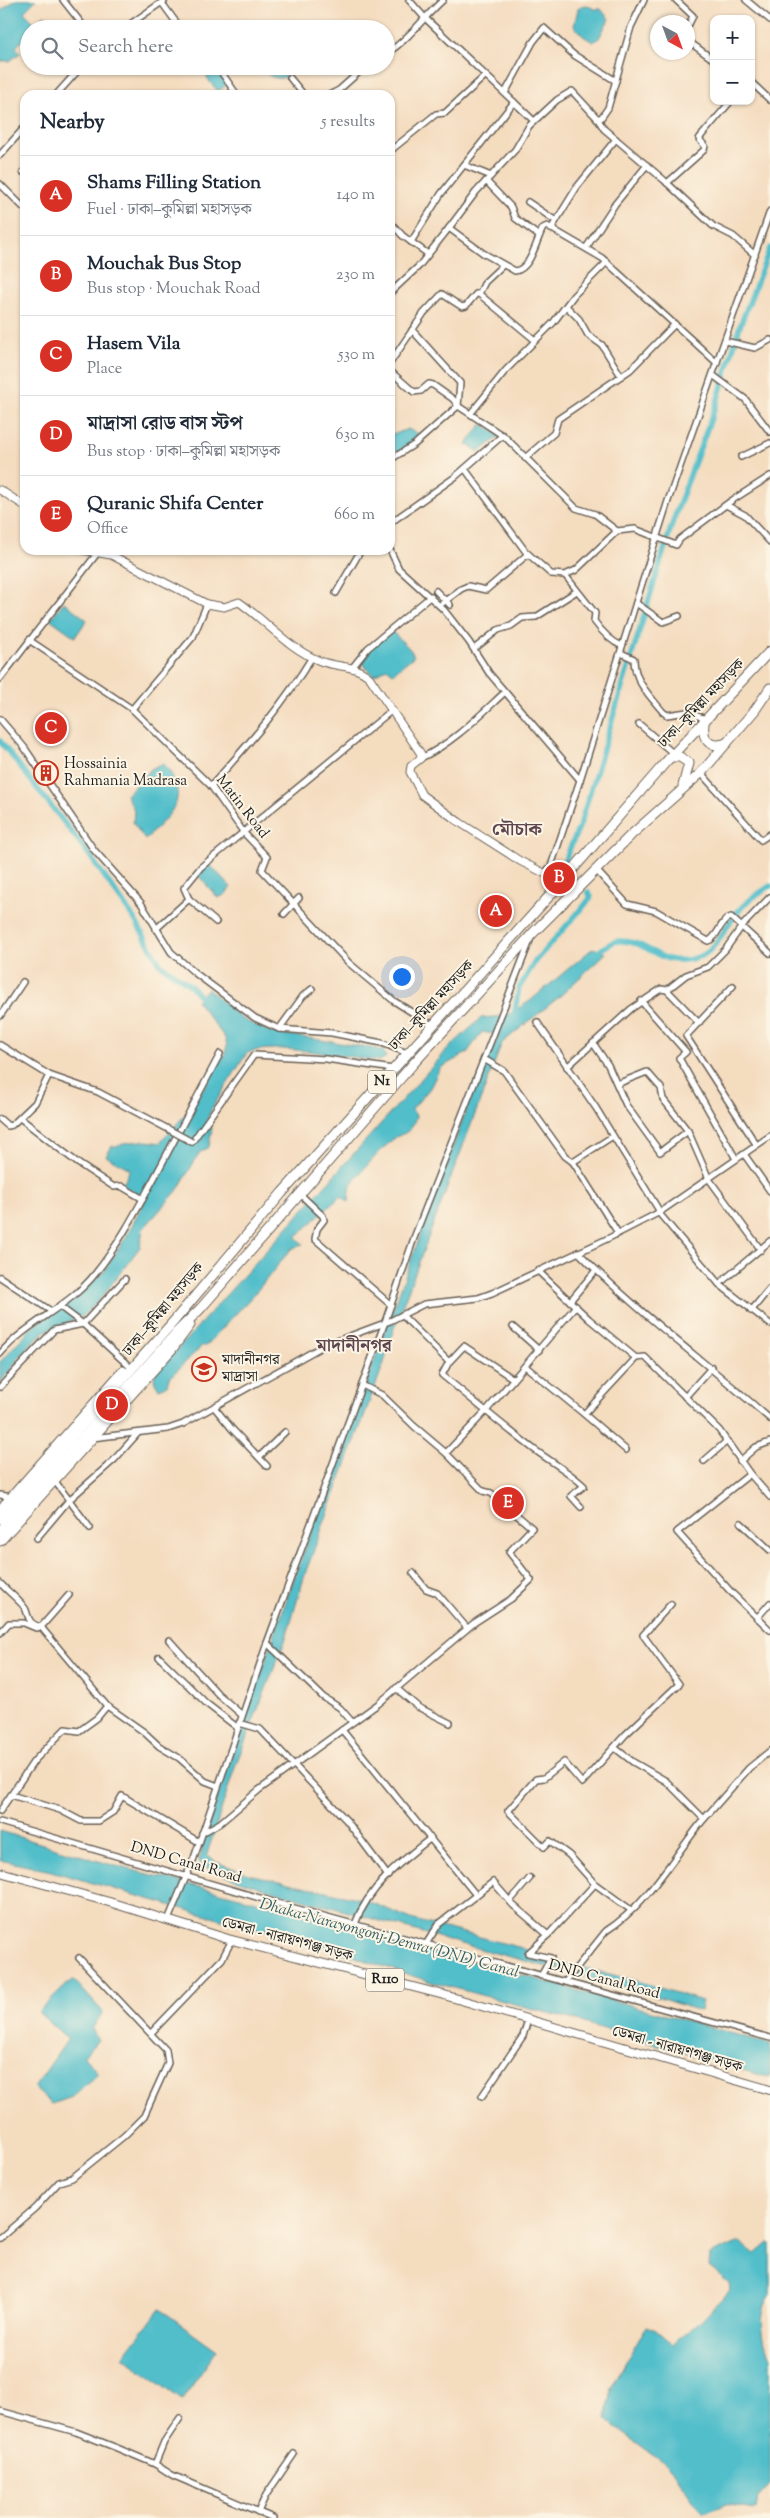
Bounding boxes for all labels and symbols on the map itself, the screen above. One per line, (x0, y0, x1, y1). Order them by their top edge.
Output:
north arrow (650, 15, 695, 60)
street label: ঢাকা–কুমিল্লা মহাসড়ক (653, 655, 750, 754)
pin: C (35, 709, 67, 747)
place label: Hossainia Rahmania Madrasa (64, 754, 187, 792)
building icon: Hossainia Rahmania Madrasa (33, 760, 59, 786)
street label: Matin Road (210, 771, 274, 844)
district label: মৌচাক (492, 818, 543, 844)
pin: B (543, 859, 575, 897)
pin: A (480, 892, 512, 930)
street label: ঢাকা–কুমিল্লা মহাসড়ক (384, 956, 480, 1056)
your location (389, 964, 415, 990)
road number: N1 (368, 1070, 396, 1094)
street label: ঢাকা–কুমিল্লা মহাসড়ক (118, 1258, 210, 1362)
district label: মাদানীনগর (315, 1334, 393, 1360)
place label: মাদানীনগর মাদ্রাসা (221, 1350, 281, 1388)
school or university icon: মাদানীনগর মাদ্রাসা (191, 1356, 217, 1382)
pin: D (96, 1386, 128, 1424)
pin: E (492, 1484, 524, 1522)
street label: DND Canal Road (128, 1837, 244, 1889)
water label: Dhaka-Narayongonj-Demra (DND) Canal (257, 1893, 521, 1985)
street label: ডেমরা - নারায়ণগঞ্জ সড়ক (219, 1912, 355, 1968)
street label: DND Canal Road (546, 1955, 662, 2005)
road number: R110 (366, 1968, 404, 1992)
street label: ডেমরা - নারায়ণগঞ্জ সড়ক (609, 2021, 745, 2079)

